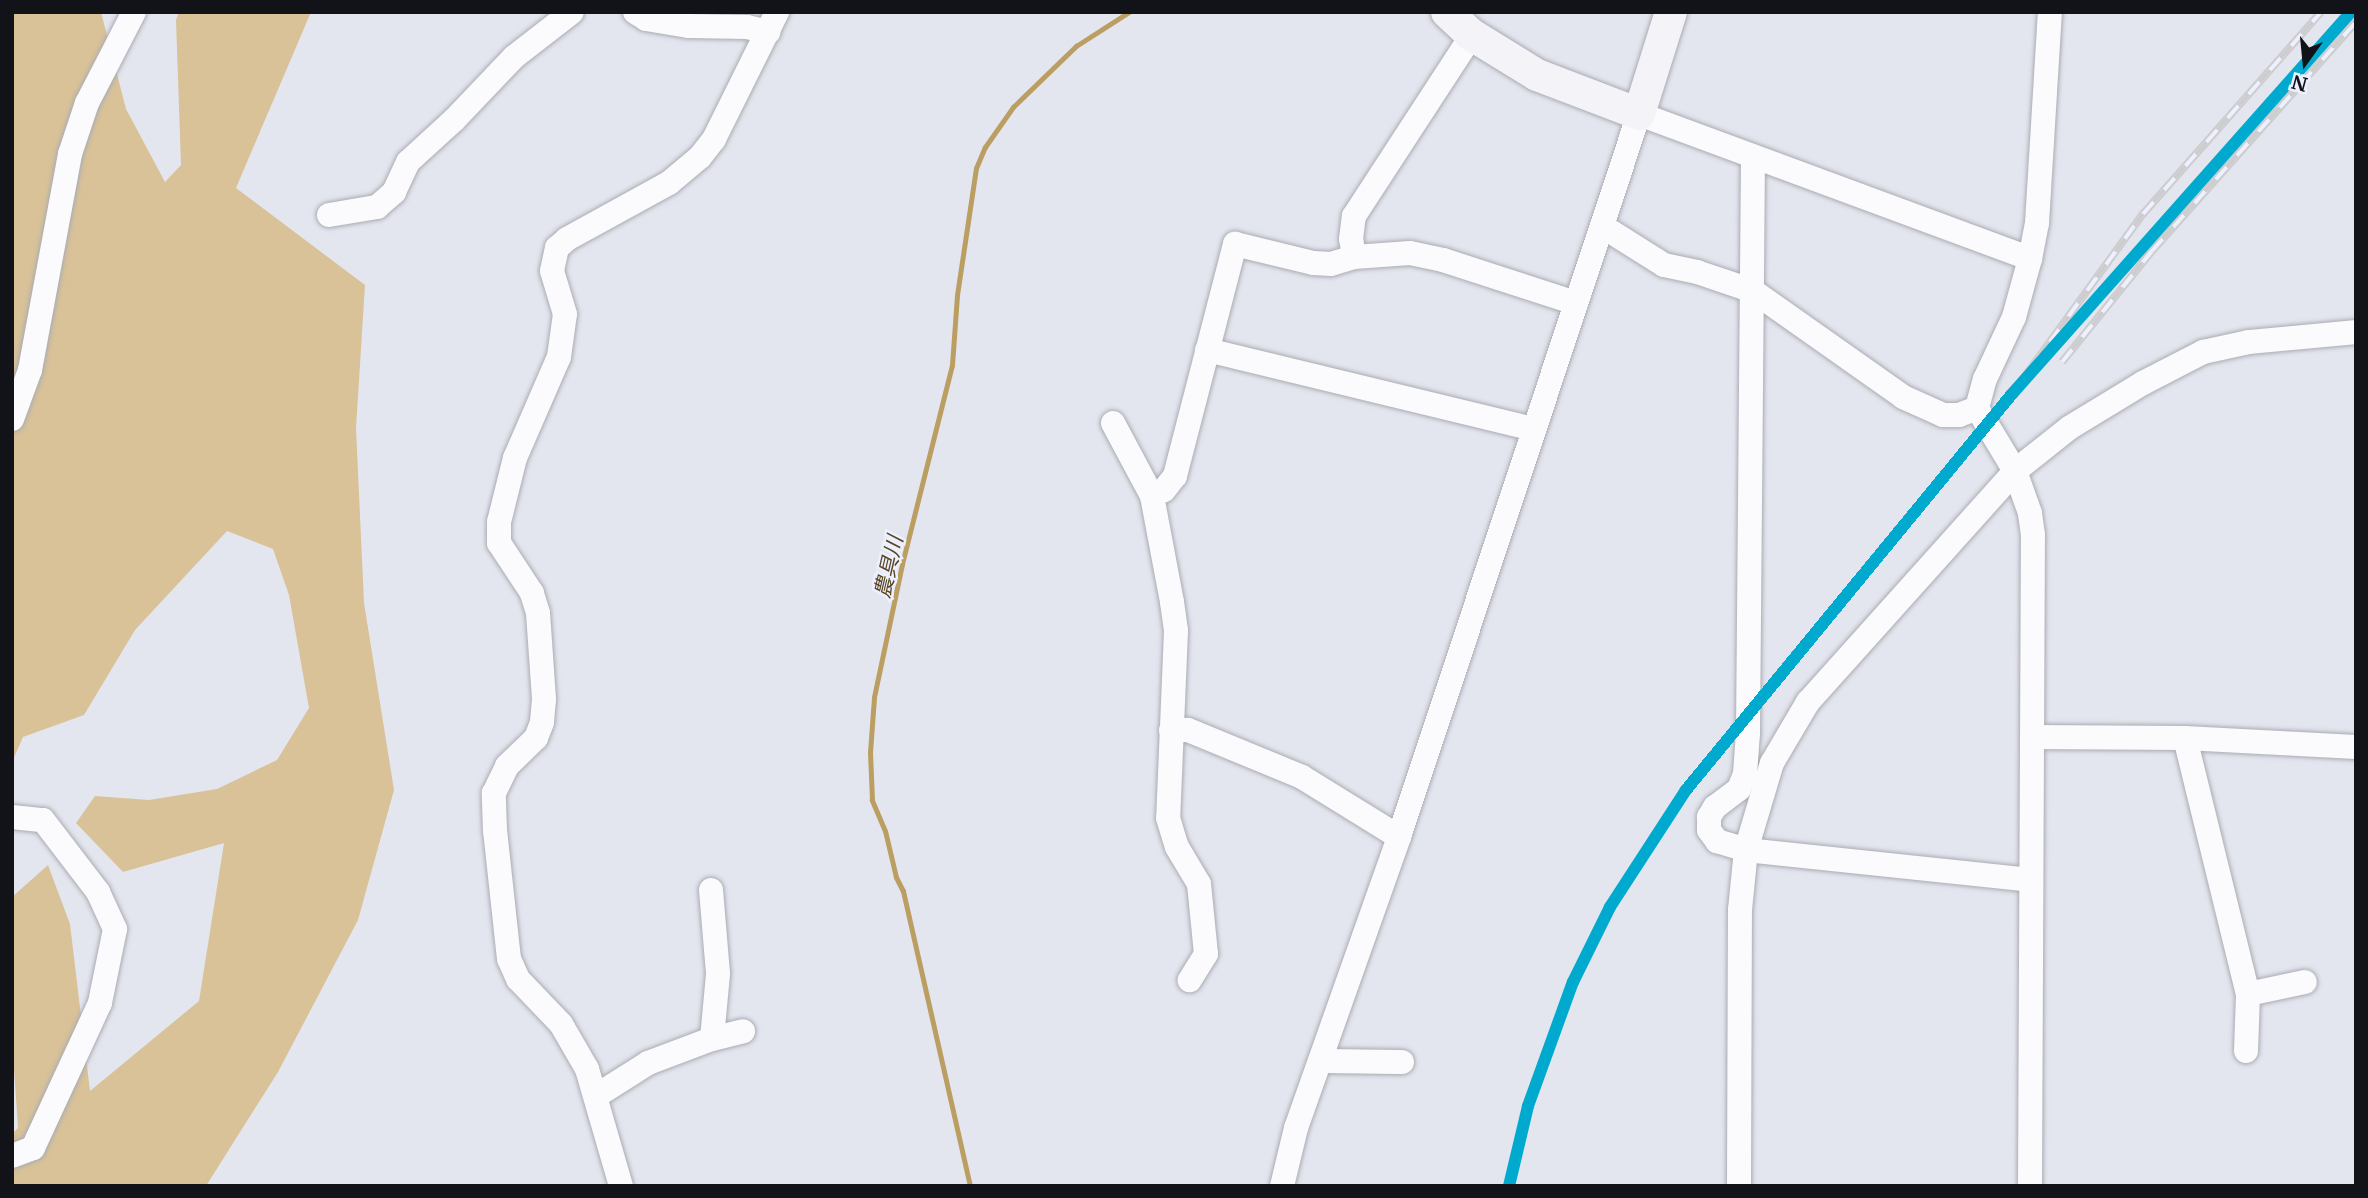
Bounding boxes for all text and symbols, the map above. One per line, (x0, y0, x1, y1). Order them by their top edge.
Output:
north arrow (2270, 28, 2340, 98)
text: N (2289, 70, 2310, 97)
water label: 農具川 (870, 533, 908, 601)

